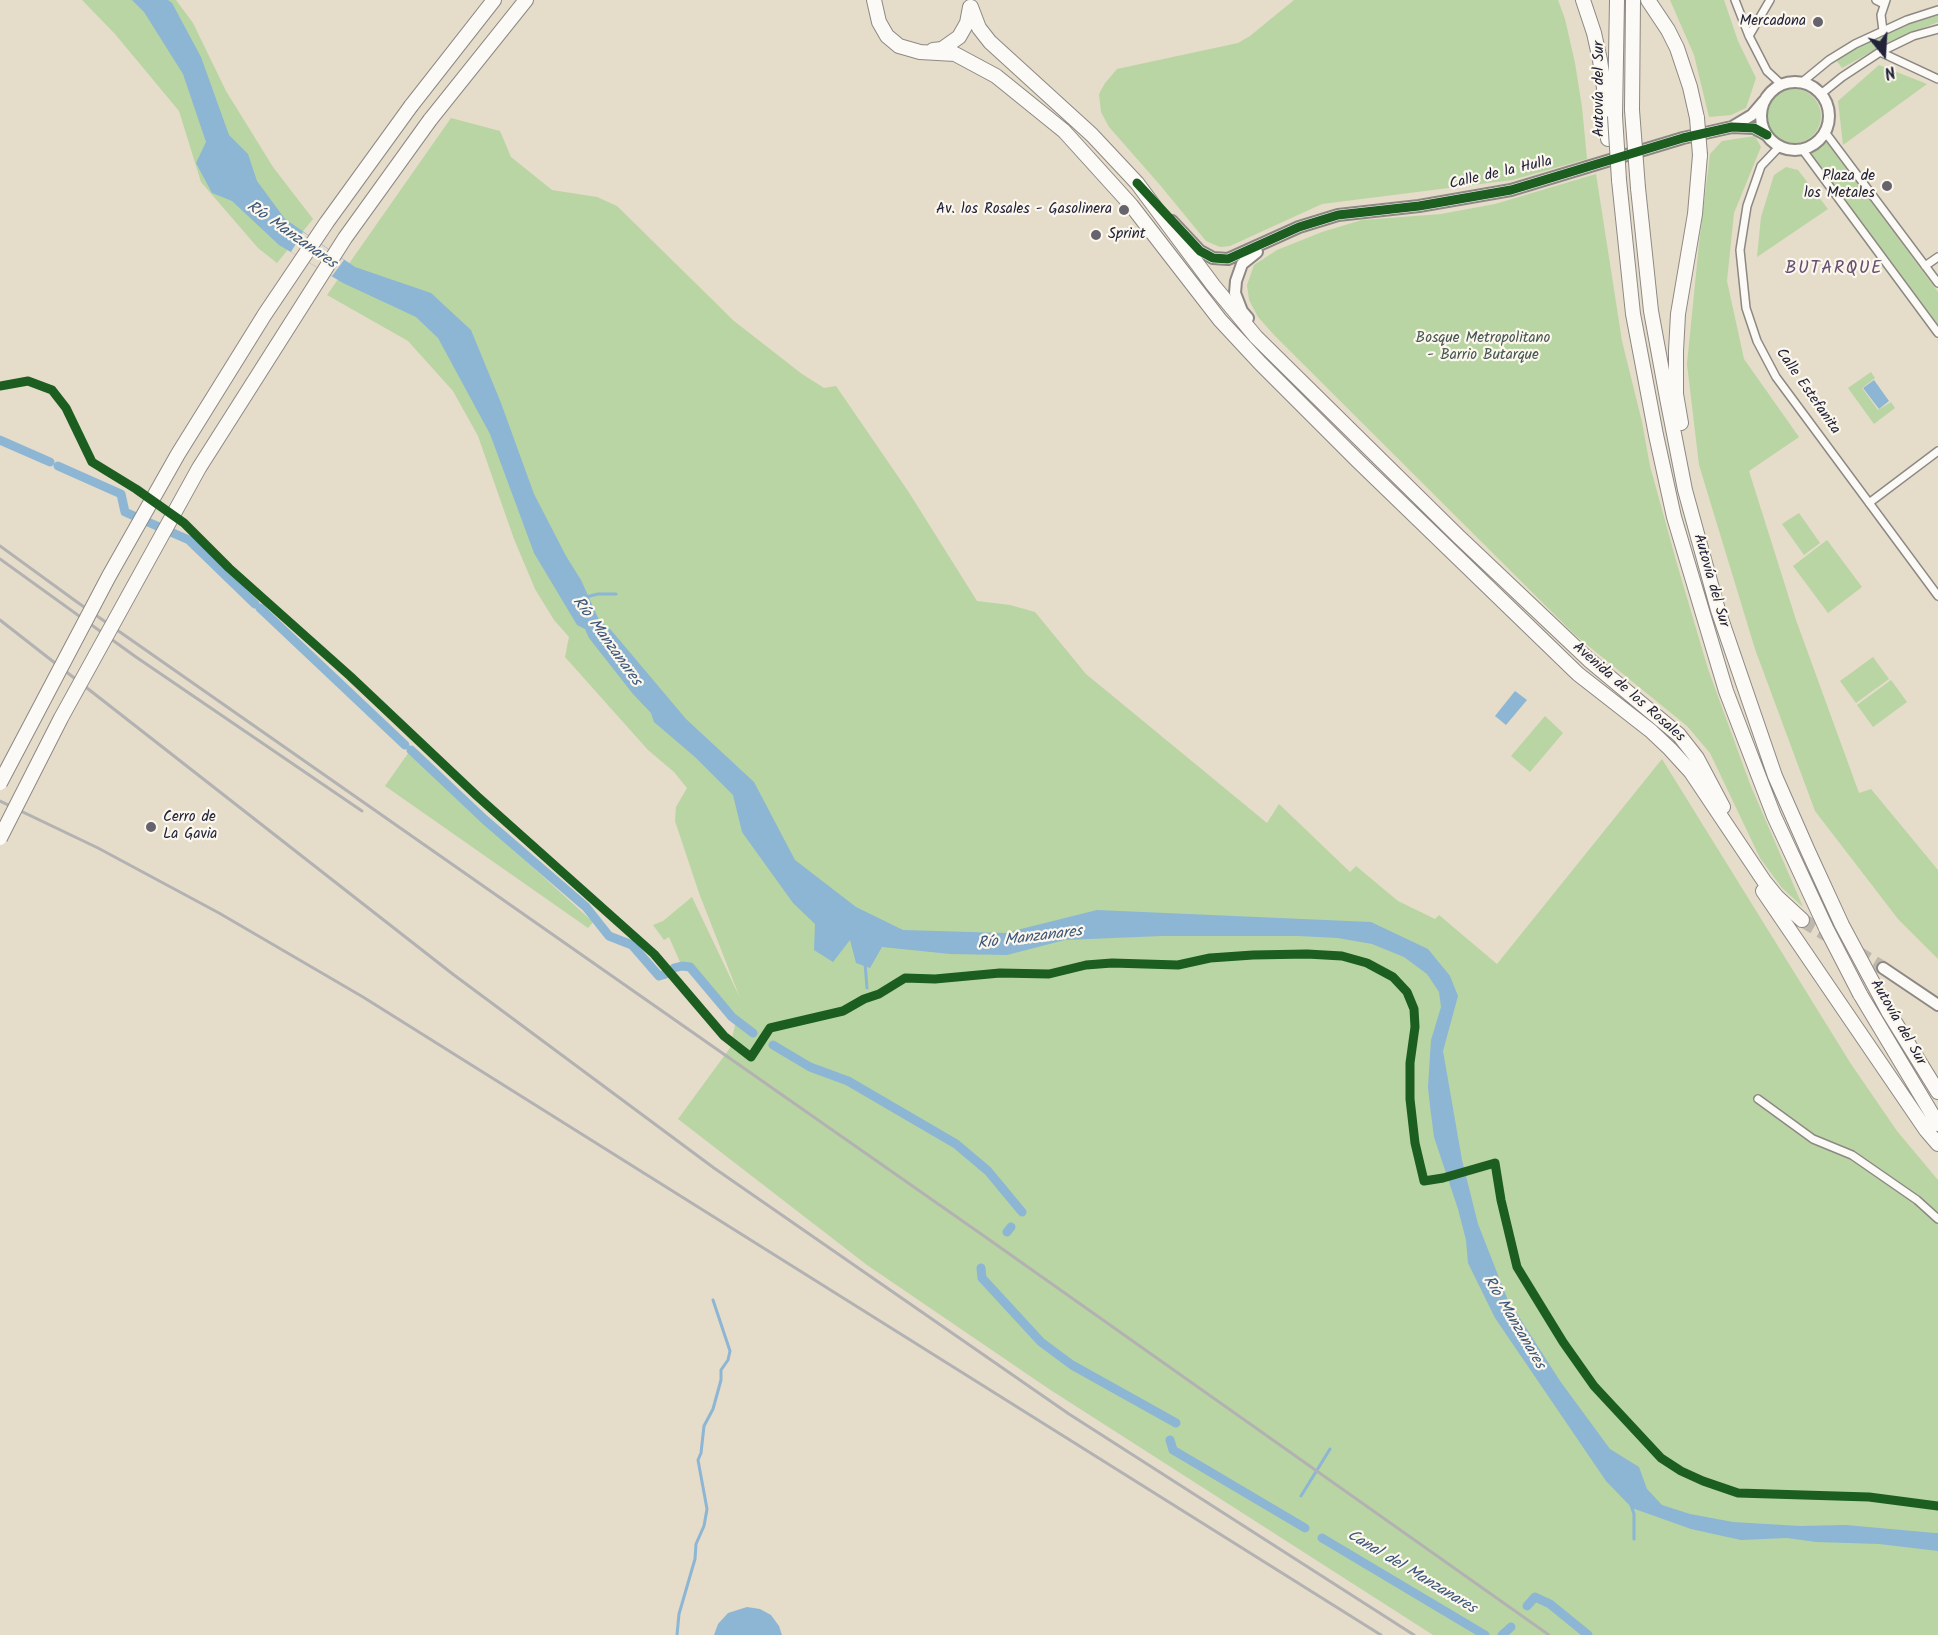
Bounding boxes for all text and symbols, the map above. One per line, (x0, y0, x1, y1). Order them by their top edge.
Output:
place label: Mercadona (1739, 13, 1806, 31)
marker: Mercadona (1811, 15, 1825, 29)
north arrow (1854, 24, 1914, 84)
street label: Autovía del Sur (1591, 41, 1609, 137)
text: N (1881, 58, 1898, 85)
street label: Calle de la Hulla (1448, 153, 1554, 195)
place label: Plaza de los Metales (1804, 168, 1875, 203)
marker: Plaza de los Metales (1880, 179, 1894, 193)
water label: Río Manzanares (242, 198, 340, 274)
place label: Av. los Rosales - Gasolinera (936, 201, 1112, 219)
marker: Av. los Rosales - Gasolinera (1117, 203, 1131, 217)
place label: Sprint (1108, 226, 1145, 244)
marker: Sprint (1089, 228, 1103, 242)
district label: BUTARQUE (1785, 259, 1883, 281)
park label: Bosque Metropolitano - Barrio Butarque (1416, 330, 1550, 365)
street label: Calle Estefanita (1771, 345, 1843, 439)
street label: Autovía del Sur (1688, 532, 1732, 630)
water label: Río Manzanares (567, 594, 645, 690)
street label: Avenida de los Rosales (1568, 639, 1688, 747)
place label: Cerro de La Gavia (163, 809, 217, 844)
marker: Cerro de La Gavia (144, 820, 158, 834)
water label: Río Manzanares (977, 923, 1083, 955)
street label: Autovía del Sur (1865, 977, 1929, 1069)
water label: Río Manzanares (1478, 1273, 1548, 1373)
water label: Canal del Manzanares (1343, 1527, 1479, 1619)

